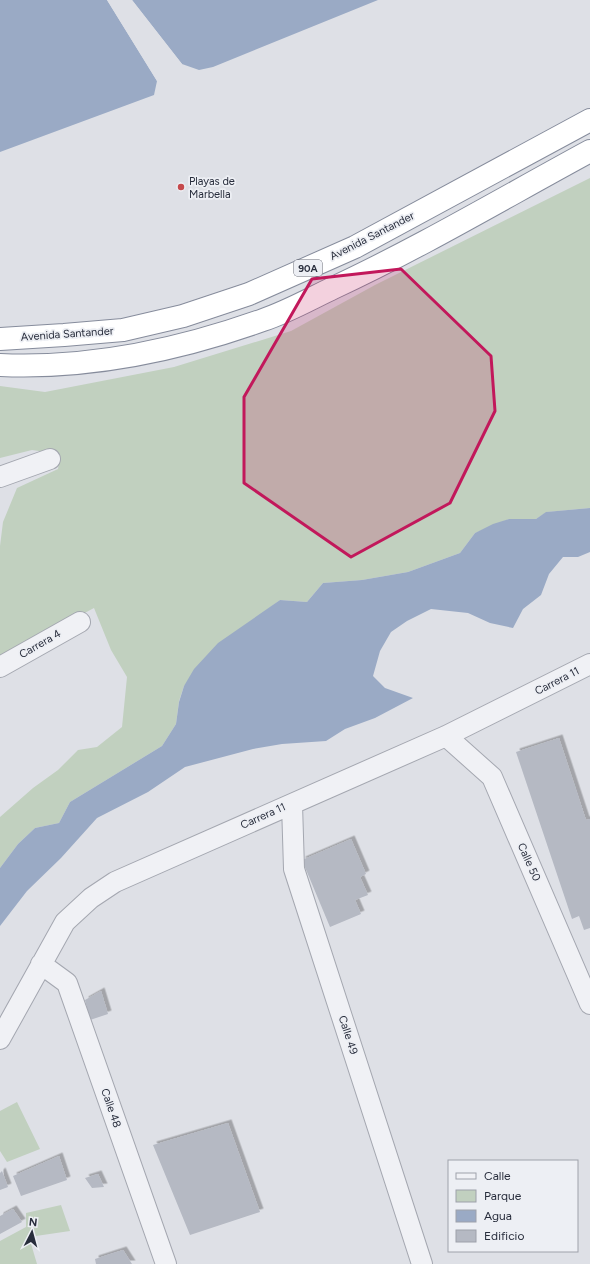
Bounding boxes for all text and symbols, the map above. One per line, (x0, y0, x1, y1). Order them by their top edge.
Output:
place label: Playas de Marbella (189, 175, 235, 201)
marker: Playas de Marbella (176, 182, 186, 192)
street label: Avenida Santander (328, 209, 417, 263)
road number: 90A (294, 260, 322, 276)
street label: Avenida Santander (20, 324, 114, 344)
street label: Carrera 4 (17, 627, 63, 661)
street label: Carrera 11 (533, 664, 581, 698)
street label: Carrera 11 (238, 800, 288, 832)
street label: Calle 50 (515, 841, 543, 883)
street label: Calle 49 (336, 1014, 360, 1056)
street label: Calle 48 (98, 1087, 124, 1130)
legend (448, 1160, 578, 1252)
text: Calle (484, 1169, 511, 1183)
text: Parque (484, 1189, 522, 1203)
text: Agua (484, 1209, 512, 1223)
north arrow (12, 1212, 52, 1252)
text: N (28, 1216, 38, 1229)
text: Edificio (484, 1229, 524, 1243)

